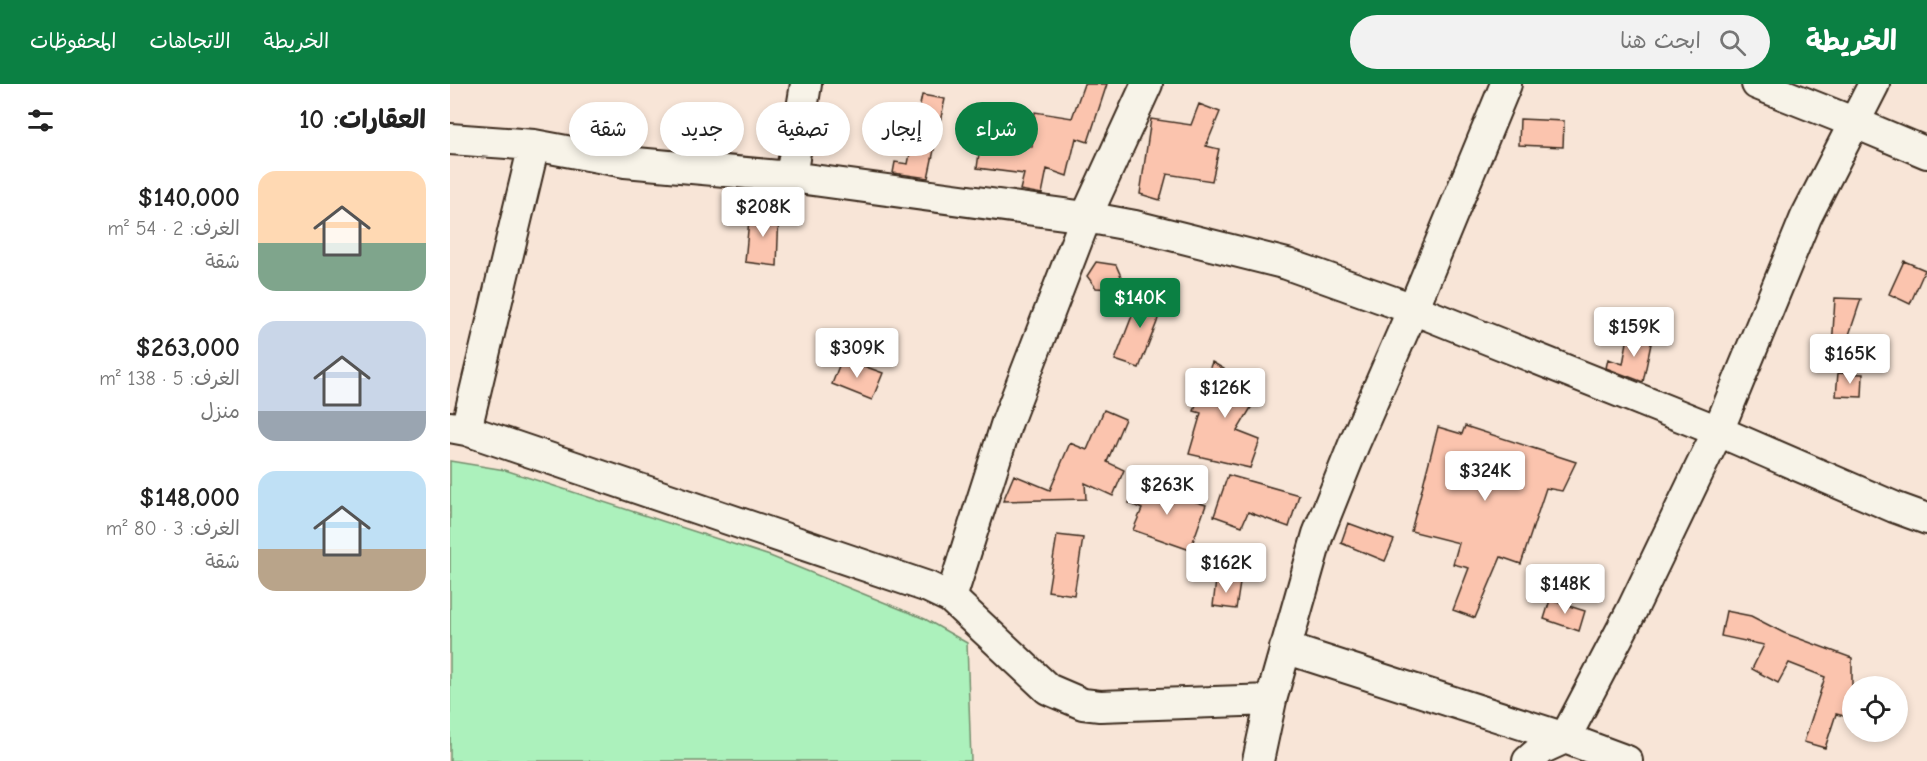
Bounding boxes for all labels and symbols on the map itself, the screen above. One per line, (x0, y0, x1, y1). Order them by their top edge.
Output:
pin: $208K (721, 187, 805, 238)
pin: $140K (1098, 278, 1182, 329)
pin: $159K (1592, 307, 1676, 358)
pin: $309K (815, 328, 899, 379)
pin: $165K (1808, 334, 1892, 385)
pin: $126K (1183, 368, 1267, 419)
pin: $324K (1443, 451, 1527, 502)
pin: $263K (1125, 465, 1209, 516)
pin: $162K (1184, 543, 1268, 594)
pin: $148K (1523, 564, 1607, 615)

